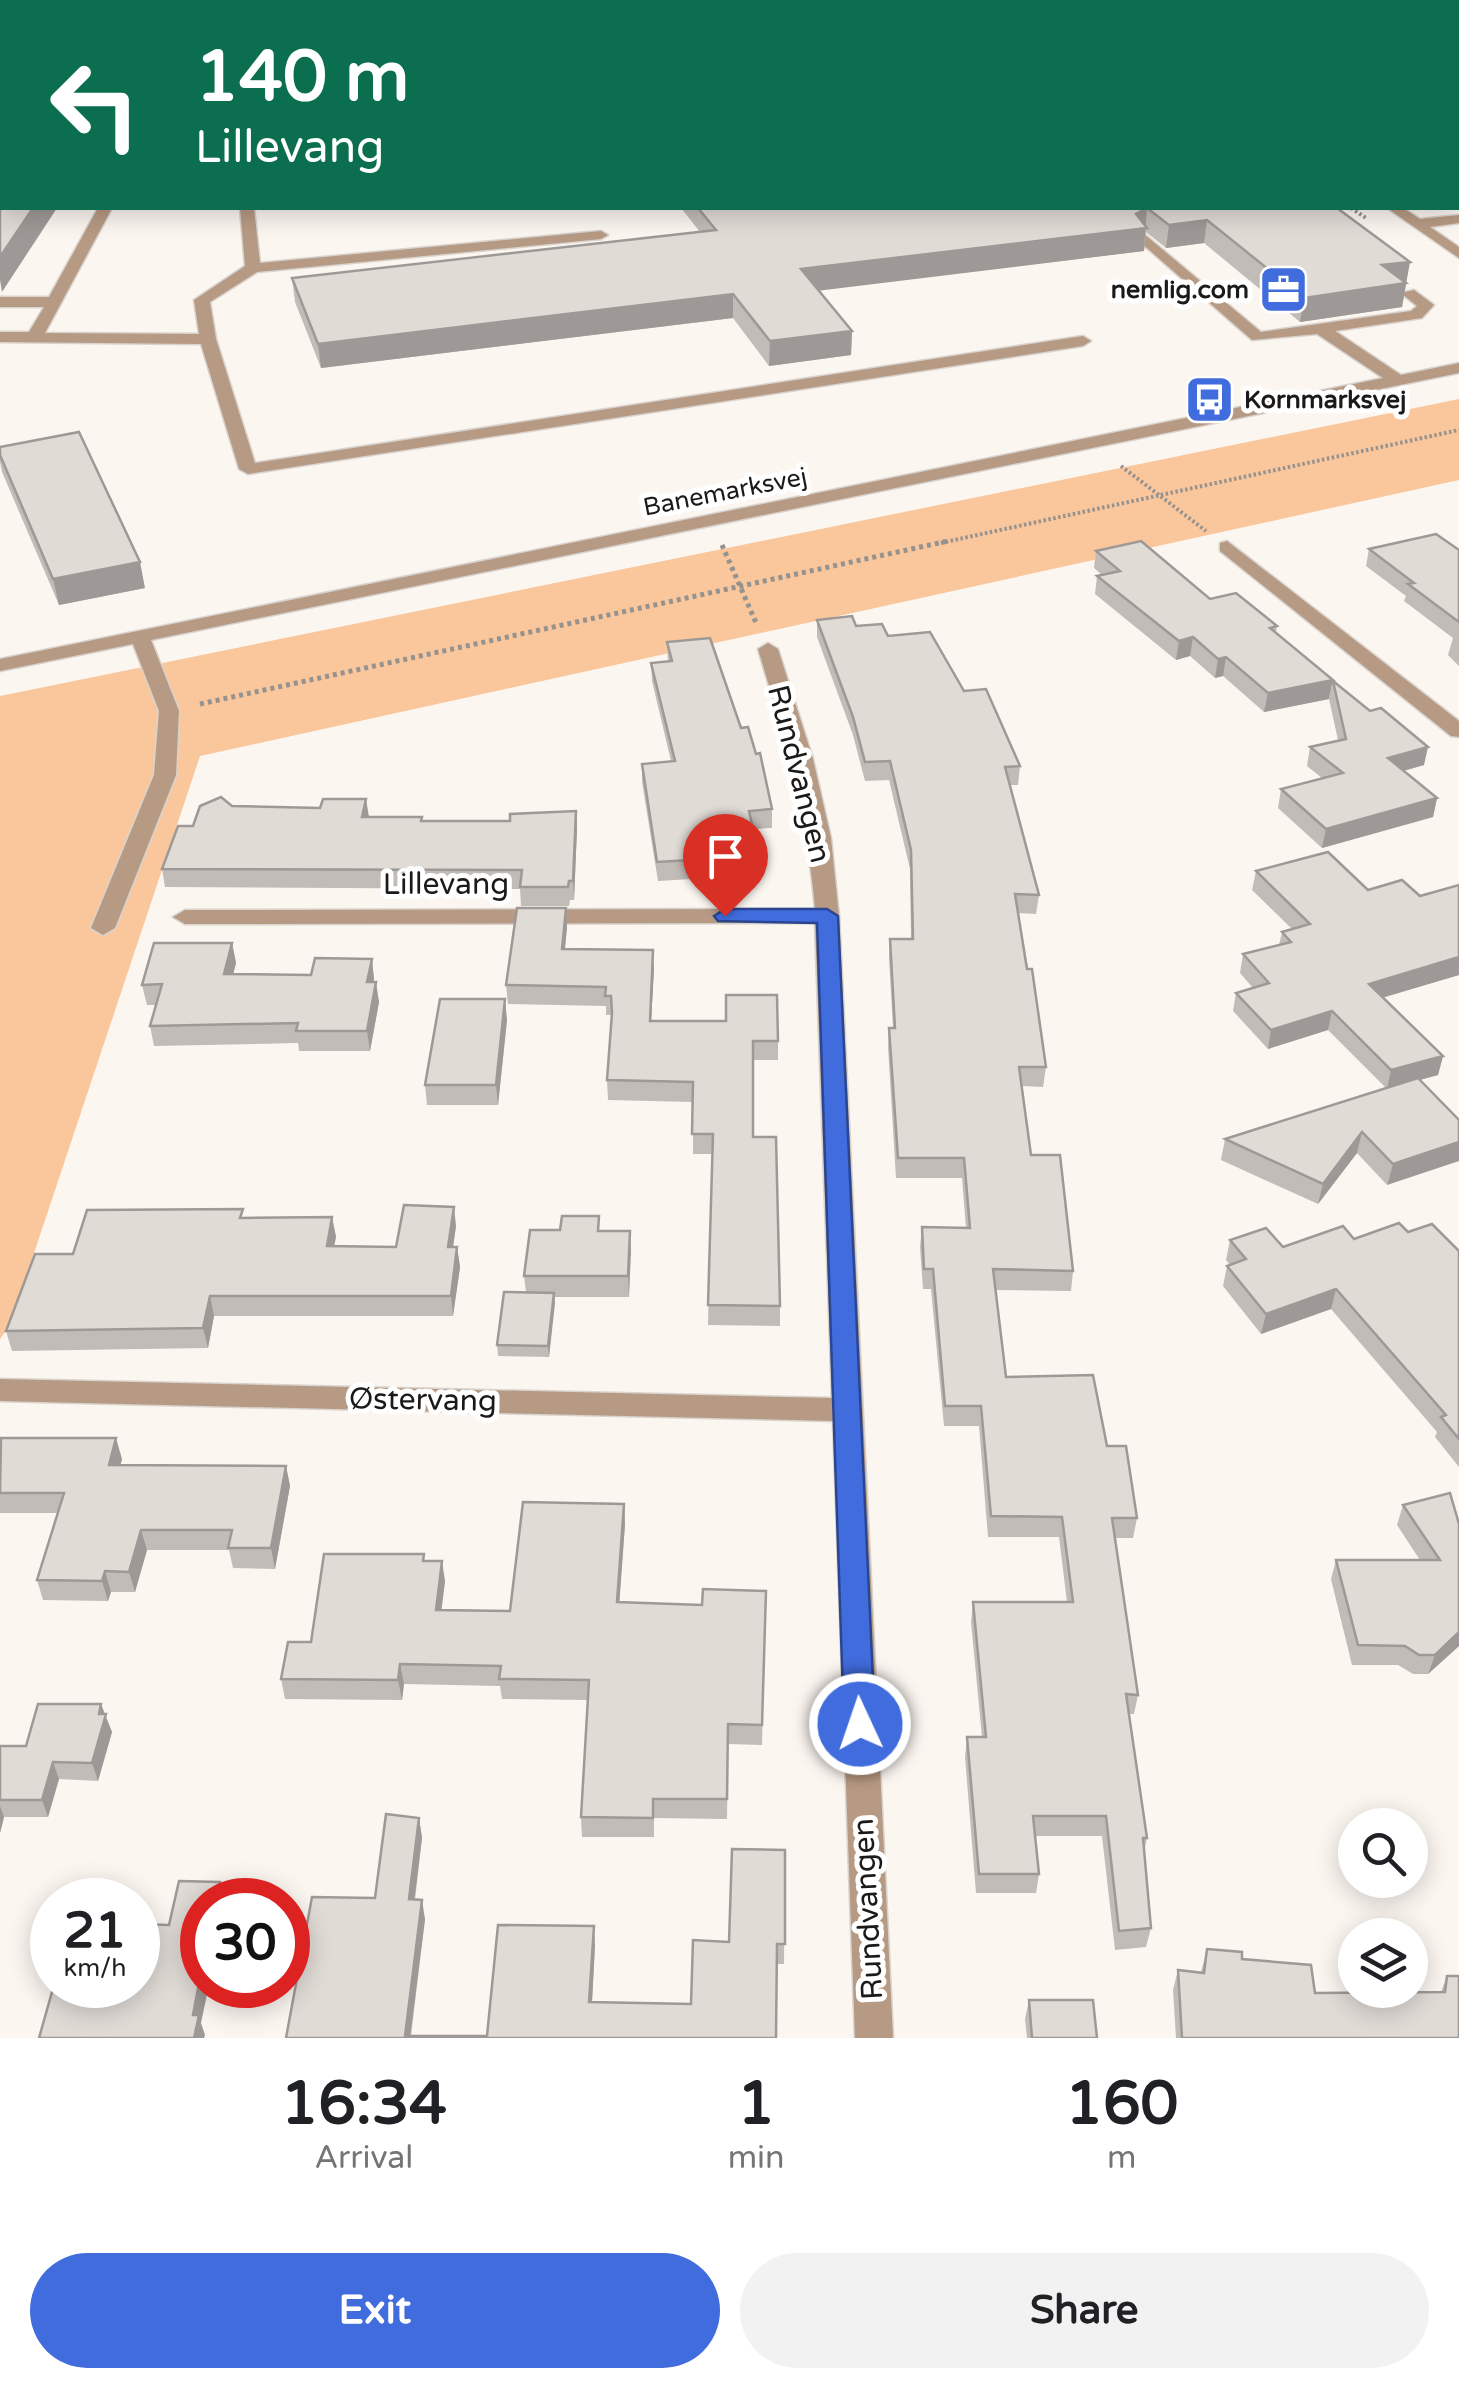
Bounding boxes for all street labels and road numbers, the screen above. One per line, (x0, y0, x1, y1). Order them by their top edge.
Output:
street label: Banemarksvej (641, 461, 809, 523)
street label: Rundvangen (759, 681, 839, 867)
street label: Lillevang (383, 866, 509, 903)
street label: Østervang (349, 1380, 497, 1420)
street label: Rundvangen (845, 1817, 891, 2001)

